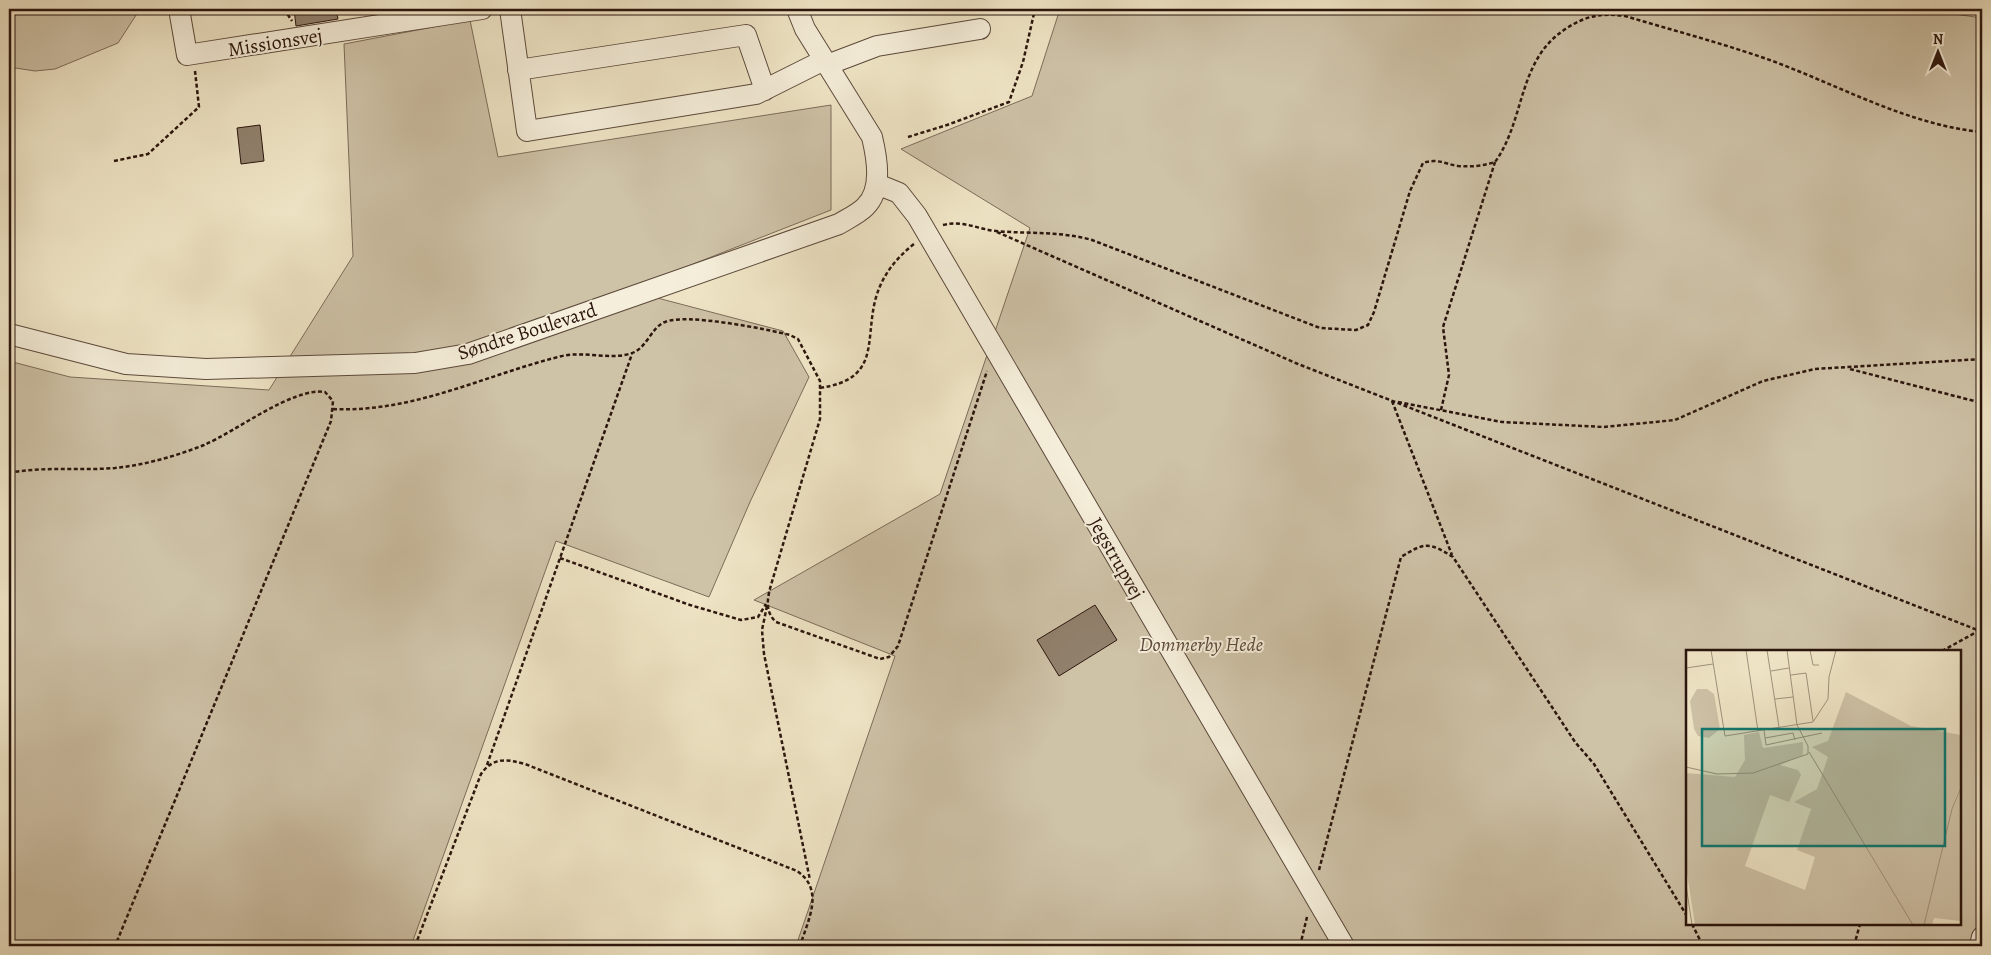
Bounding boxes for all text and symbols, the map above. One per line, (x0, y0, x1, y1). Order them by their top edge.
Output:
street label: Missionsvej (226, 22, 324, 63)
north arrow (1914, 28, 1964, 78)
text: N (1933, 30, 1943, 49)
street label: Søndre Boulevard (454, 296, 600, 367)
street label: Jegstrupvej (1082, 512, 1151, 604)
park label: Dommerby Hede (1139, 631, 1263, 658)
inset map (1686, 650, 1961, 925)

